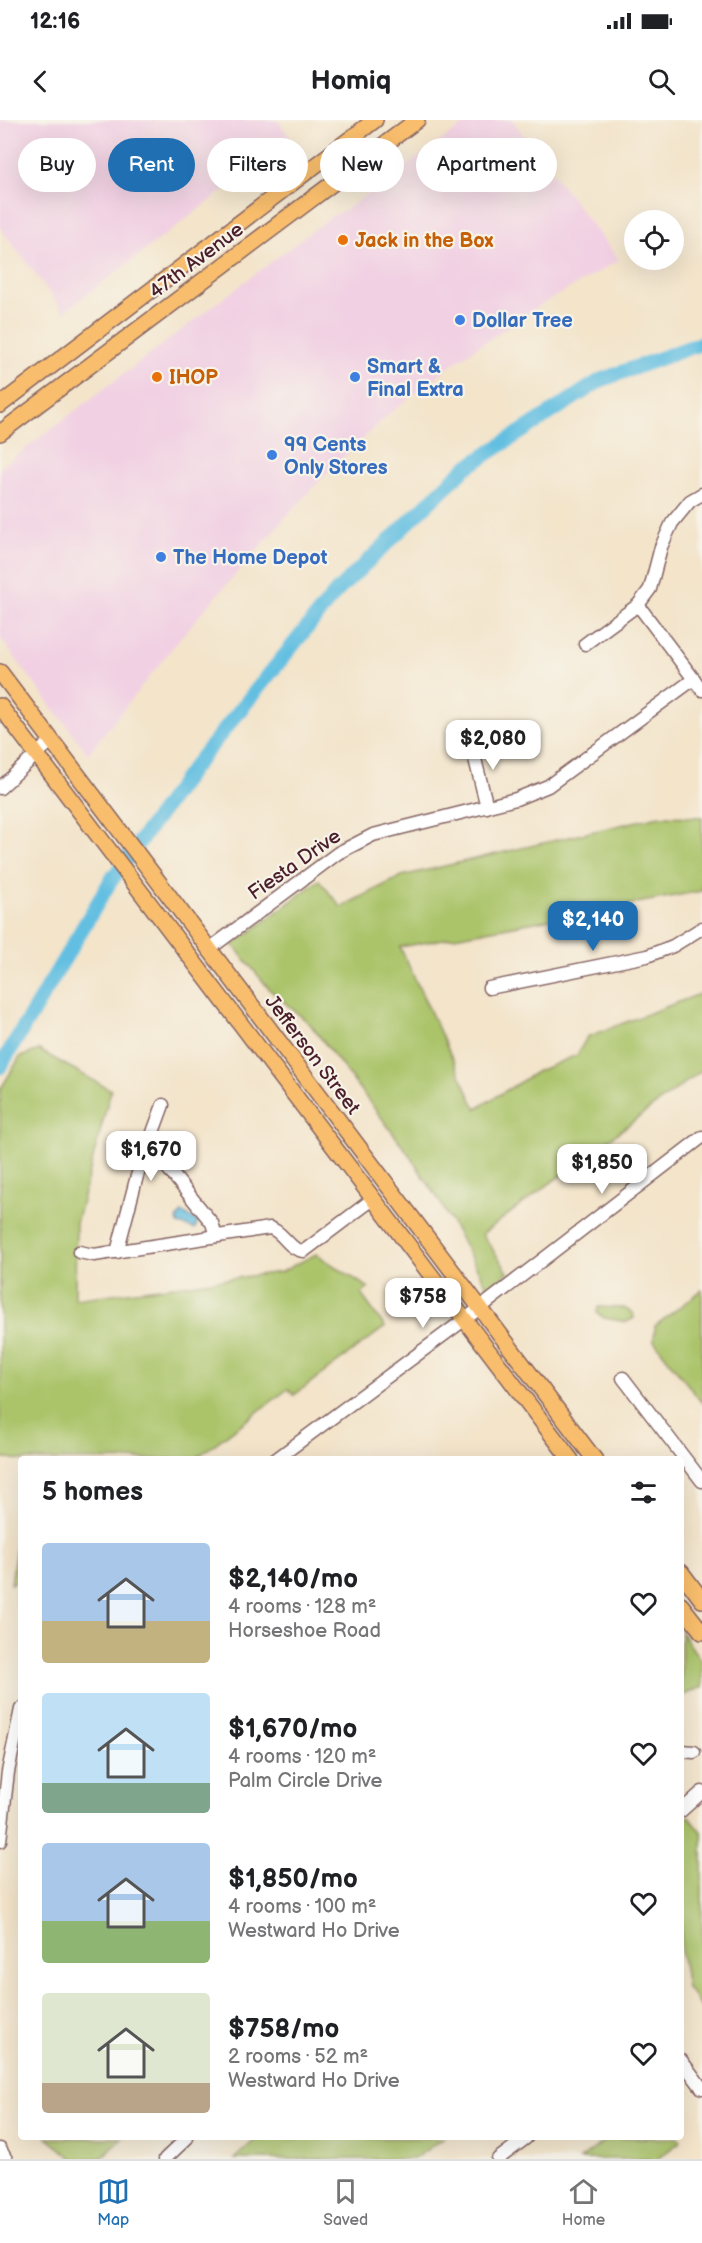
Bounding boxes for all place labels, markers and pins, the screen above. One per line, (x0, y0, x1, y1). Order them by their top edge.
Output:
place label: Jack in the Box (355, 229, 494, 253)
marker: Jack in the Box (336, 233, 350, 247)
place label: Dollar Tree (472, 309, 573, 333)
marker: Dollar Tree (453, 313, 467, 327)
place label: Smart & Final Extra (367, 355, 464, 402)
place label: IHOP (169, 366, 218, 390)
marker: IHOP (150, 370, 164, 384)
marker: Smart & Final Extra (348, 370, 362, 384)
place label: 99 Cents Only Stores (284, 433, 388, 480)
marker: 99 Cents Only Stores (265, 448, 279, 462)
place label: The Home Depot (173, 546, 328, 570)
marker: The Home Depot (154, 550, 168, 564)
pin: $2,080 (444, 720, 542, 771)
pin: $2,140 (544, 901, 642, 952)
pin: $1,670 (102, 1131, 200, 1182)
pin: $1,850 (553, 1144, 651, 1195)
pin: $758 (387, 1278, 459, 1329)

